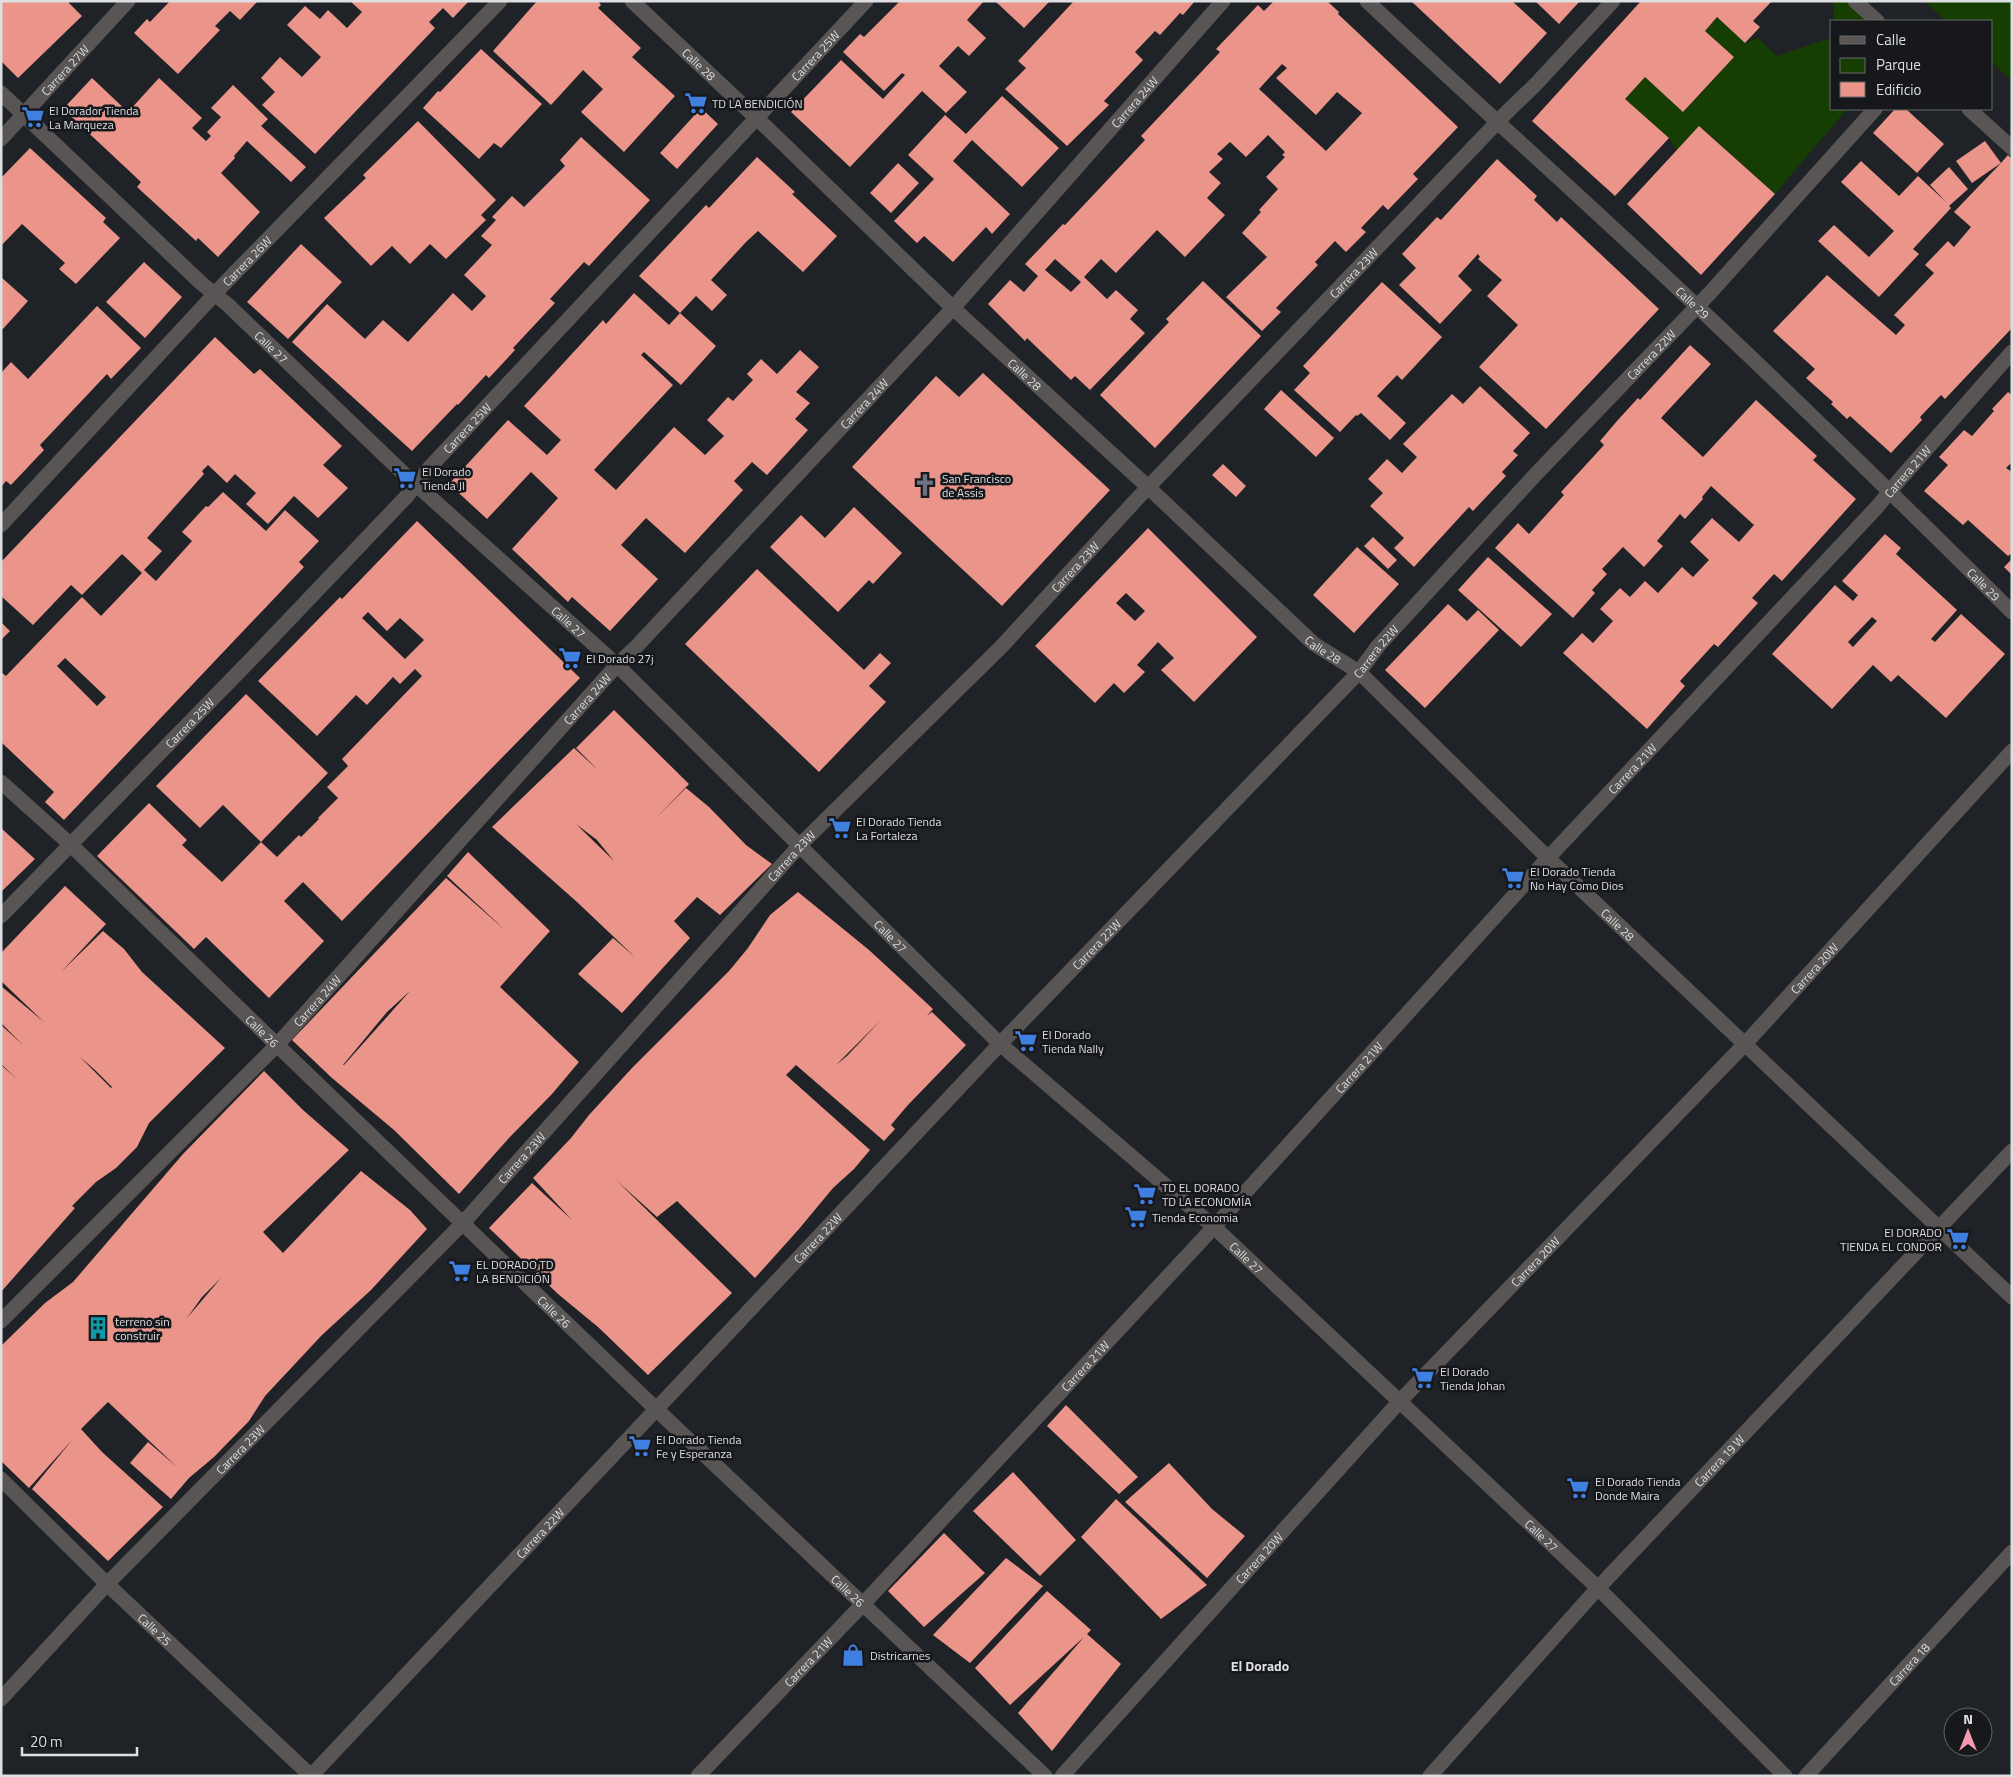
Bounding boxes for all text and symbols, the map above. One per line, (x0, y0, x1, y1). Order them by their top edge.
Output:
legend (1830, 20, 1993, 110)
street label: Carrera 25W (787, 25, 844, 85)
text: Calle (1876, 28, 1906, 51)
street label: Carrera 27W (36, 40, 93, 100)
street label: Calle 28 (678, 43, 720, 85)
text: Parque (1876, 53, 1921, 76)
street label: Carrera 24W (1106, 71, 1163, 132)
text: Edificio (1876, 78, 1921, 101)
supermarket icon: TD LA BENDICIÓN (683, 90, 709, 116)
place label: TD LA BENDICIÓN (712, 94, 803, 113)
place label: El Dorador Tienda La Marqueza (49, 101, 139, 134)
supermarket icon: El Dorador Tienda La Marqueza (20, 104, 46, 130)
street label: Carrera 26W (218, 231, 276, 290)
street label: Carrera 23W (1324, 243, 1382, 302)
street label: Calle 29 (1672, 282, 1714, 323)
street label: Carrera 22W (1622, 324, 1680, 384)
street label: Calle 27 (250, 326, 293, 368)
street label: Calle 28 (1004, 354, 1047, 395)
street label: Carrera 24W (835, 373, 893, 433)
street label: Carrera 25W (438, 398, 496, 457)
street label: Carrera 21W (1879, 441, 1935, 502)
place label: El Dorado Tienda Jl (422, 462, 471, 495)
supermarket icon: El Dorado Tienda Jl (392, 465, 418, 491)
place label: San Francisco de Assis (942, 469, 1011, 502)
church icon: San Francisco de Assis (912, 472, 938, 498)
street label: Carrera 23W (1046, 537, 1104, 597)
street label: Calle 29 (1963, 563, 2005, 605)
street label: Calle 27 (547, 601, 590, 642)
street label: Carrera 22W (1349, 620, 1403, 682)
street label: Calle 28 (1301, 631, 1345, 668)
supermarket icon: El Dorado 27j (557, 645, 583, 671)
place label: El Dorado 27j (586, 649, 654, 668)
street label: Carrera 24W (559, 668, 615, 729)
street label: Carrera 25W (160, 693, 219, 752)
street label: Carrera 21W (1603, 738, 1661, 798)
place label: El Dorado Tienda La Fortaleza (856, 812, 941, 845)
supermarket icon: El Dorado Tienda La Fortaleza (827, 815, 853, 841)
street label: Carrera 23W (763, 825, 820, 885)
place label: El Dorado Tienda No Hay Como Dios (1530, 862, 1624, 895)
supermarket icon: El Dorado Tienda No Hay Como Dios (1500, 865, 1526, 891)
street label: Calle 28 (1597, 904, 1639, 945)
street label: Carrera 22W (1067, 914, 1126, 974)
street label: Calle 27 (870, 915, 912, 957)
street label: Carrera 20W (1786, 938, 1843, 998)
street label: Carrera 24W (288, 970, 345, 1031)
street label: Calle 26 (241, 1010, 284, 1052)
place label: El Dorado Tienda Nally (1042, 1025, 1104, 1058)
supermarket icon: El Dorado Tienda Nally (1013, 1028, 1039, 1054)
street label: Carrera 21W (1330, 1037, 1387, 1097)
street label: Carrera 23W (493, 1127, 550, 1188)
place label: TD EL DORADO TD LA ECONOMÍA (1162, 1178, 1251, 1211)
supermarket icon: TD EL DORADO TD LA ECONOMÍA (1132, 1181, 1158, 1207)
supermarket icon: Tienda Economia (1123, 1204, 1149, 1230)
street label: Carrera 22W (789, 1208, 847, 1268)
place label: Tienda Economia (1152, 1208, 1238, 1227)
place label: El DORADO TIENDA EL CONDOR (1840, 1223, 1942, 1256)
supermarket icon: El DORADO TIENDA EL CONDOR (1945, 1226, 1971, 1252)
street label: Carrera 20W (1506, 1232, 1564, 1291)
street label: Calle 27 (1225, 1237, 1268, 1278)
place label: EL DORADO TD LA BENDICIÓN (476, 1255, 554, 1288)
supermarket icon: EL DORADO TD LA BENDICIÓN (447, 1258, 473, 1284)
street label: Calle 26 (533, 1291, 576, 1332)
place label: terreno sin construir (115, 1312, 170, 1345)
building icon: terreno sin construir (85, 1315, 111, 1341)
street label: Carrera 21W (1056, 1336, 1114, 1395)
place label: El Dorado Tienda Johan (1440, 1362, 1505, 1395)
supermarket icon: El Dorado Tienda Johan (1410, 1365, 1436, 1391)
street label: Carrera 23W (211, 1419, 270, 1478)
street label: Carrera 19 W (1689, 1429, 1749, 1491)
place label: El Dorado Tienda Fe y Esperanza (656, 1430, 741, 1463)
supermarket icon: El Dorado Tienda Fe y Esperanza (627, 1433, 653, 1459)
place label: El Dorado Tienda Donde Maira (1595, 1472, 1680, 1505)
supermarket icon: El Dorado Tienda Donde Maira (1565, 1475, 1591, 1501)
street label: Carrera 22W (511, 1503, 569, 1563)
street label: Calle 27 (1521, 1514, 1563, 1556)
street label: Carrera 20W (1230, 1527, 1287, 1588)
street label: Calle 26 (827, 1570, 870, 1611)
street label: Calle 25 (134, 1608, 176, 1650)
street label: Carrera 21W (779, 1631, 837, 1691)
street label: Carrera 18 (1884, 1638, 1934, 1690)
shop icon: Districarnes (840, 1642, 866, 1668)
place label: Districarnes (870, 1646, 931, 1665)
district label: El Dorado (1231, 1655, 1289, 1676)
north arrow (1943, 1707, 1993, 1757)
text: N (1963, 1708, 1973, 1729)
scale bar (22, 1724, 138, 1756)
text: 20 m (30, 1730, 63, 1753)

